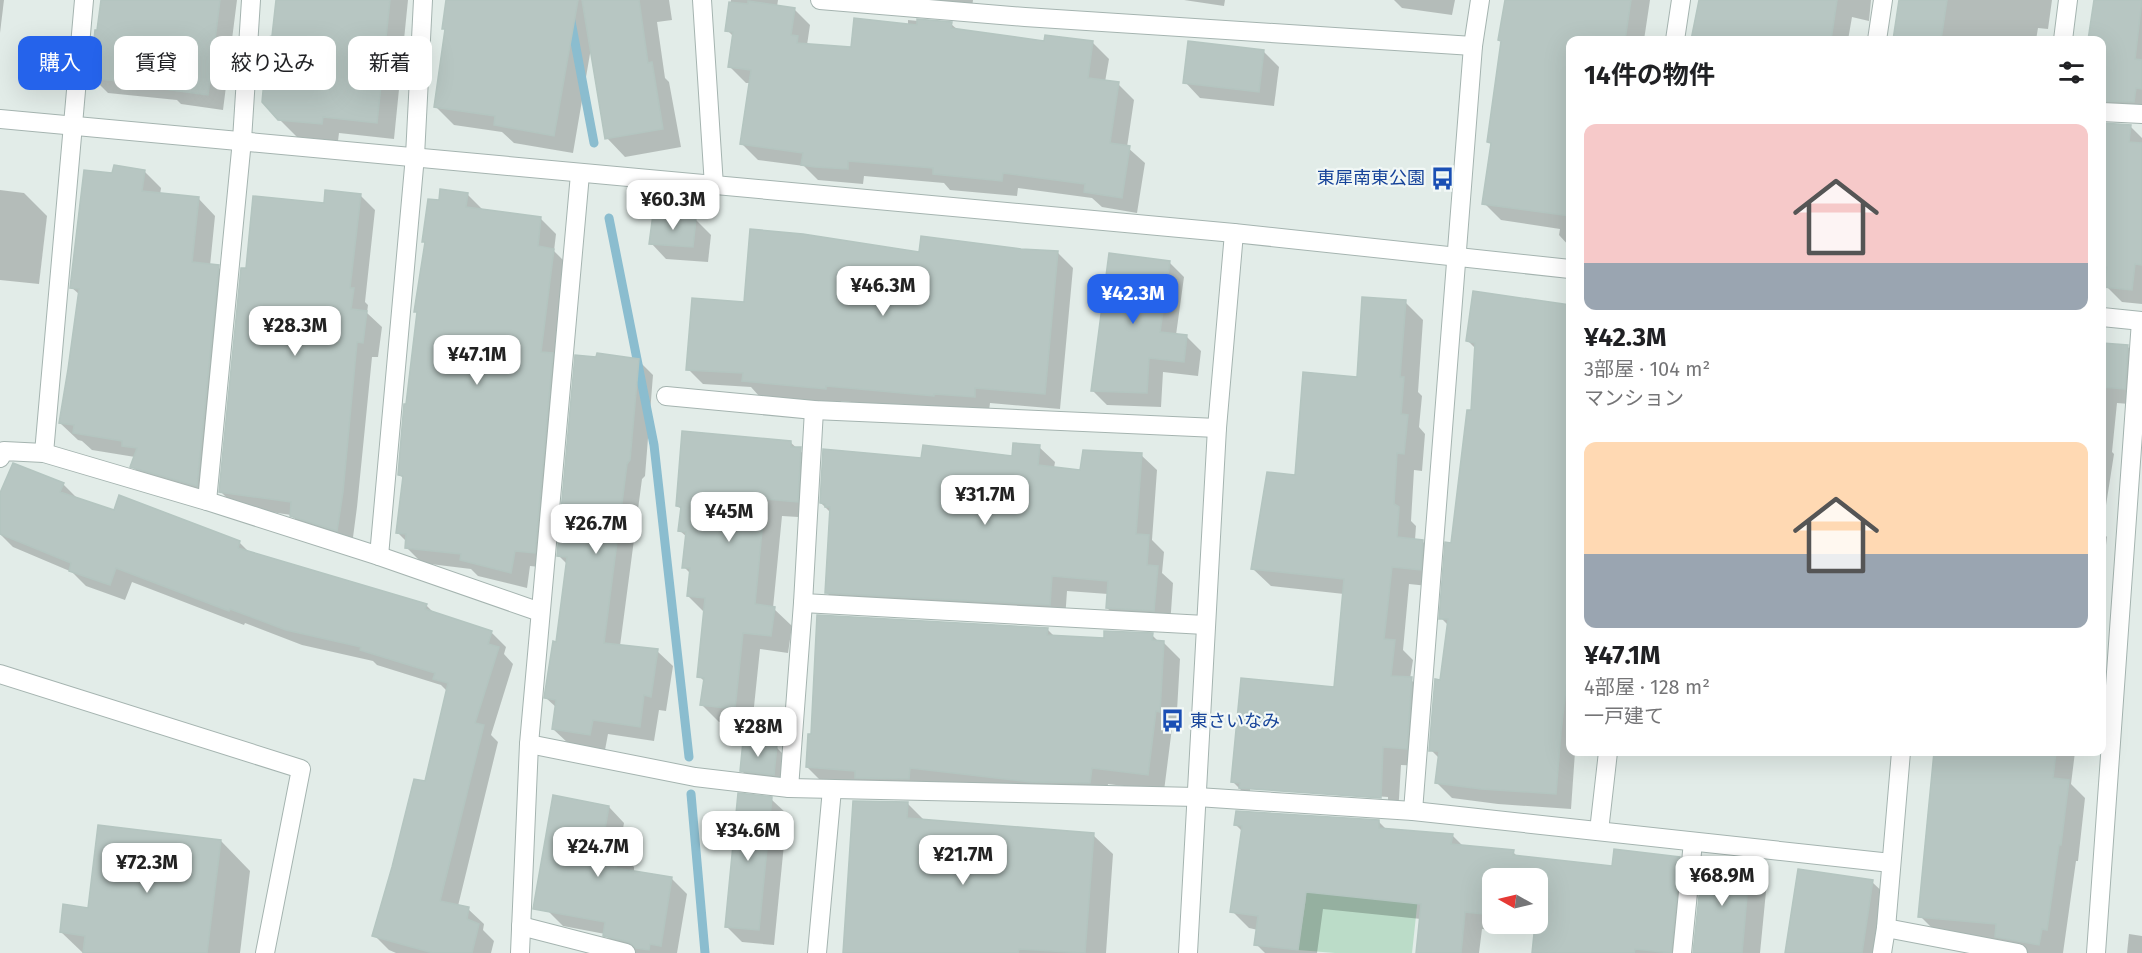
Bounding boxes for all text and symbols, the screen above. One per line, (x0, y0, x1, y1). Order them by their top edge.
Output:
chip: 購入 (18, 36, 102, 90)
chip: 賃貸 (114, 36, 198, 90)
chip: 絞り込み (210, 36, 336, 90)
chip: 新着 (348, 36, 432, 90)
icon: filters (2055, 56, 2088, 89)
text: 14件の物件 (1584, 60, 1715, 91)
icon: home (1782, 163, 1890, 271)
bus stop icon: 東犀南東公園 (1430, 165, 1456, 191)
place label: 東犀南東公園 (1317, 167, 1425, 189)
pin: ¥60.3M (624, 180, 722, 231)
text: ¥60.3M (641, 187, 705, 211)
pin: ¥46.3M (834, 266, 932, 317)
text: ¥46.3M (851, 273, 915, 297)
pin: ¥42.3M (1084, 274, 1182, 325)
text: ¥42.3M (1101, 281, 1165, 305)
pin: ¥28.3M (246, 306, 344, 357)
text: ¥28.3M (263, 313, 327, 337)
text: ¥42.3M (1584, 322, 1666, 353)
pin: ¥47.1M (428, 335, 526, 386)
text: ¥47.1M (448, 342, 506, 366)
text: 3部屋 · 104 m² (1584, 357, 1710, 381)
text: マンション (1584, 386, 1684, 410)
pin: ¥31.7M (936, 475, 1034, 526)
icon: home (1782, 481, 1890, 589)
text: ¥31.7M (955, 482, 1015, 506)
pin: ¥45M (693, 492, 765, 543)
text: ¥45M (705, 499, 753, 523)
pin: ¥26.7M (547, 504, 645, 555)
text: ¥26.7M (565, 511, 627, 535)
text: ¥47.1M (1584, 640, 1661, 671)
text: 4部屋 · 128 m² (1584, 675, 1710, 699)
text: 一戸建て (1584, 704, 1664, 728)
pin: ¥28M (722, 707, 794, 758)
bus stop icon: 東さいなみ (1159, 708, 1185, 734)
place label: 東さいなみ (1190, 710, 1280, 732)
text: ¥28M (734, 714, 782, 738)
pin: ¥34.6M (699, 811, 797, 862)
text: ¥34.6M (716, 818, 780, 842)
pin: ¥24.7M (549, 827, 647, 878)
text: ¥24.7M (567, 834, 629, 858)
pin: ¥21.7M (914, 835, 1012, 886)
text: ¥21.7M (933, 842, 993, 866)
pin: ¥72.3M (98, 843, 196, 894)
text: ¥72.3M (116, 850, 178, 874)
pin: ¥68.9M (1673, 856, 1771, 907)
text: ¥68.9M (1690, 863, 1754, 887)
north arrow (1482, 868, 1548, 934)
map controls (1482, 868, 1548, 934)

